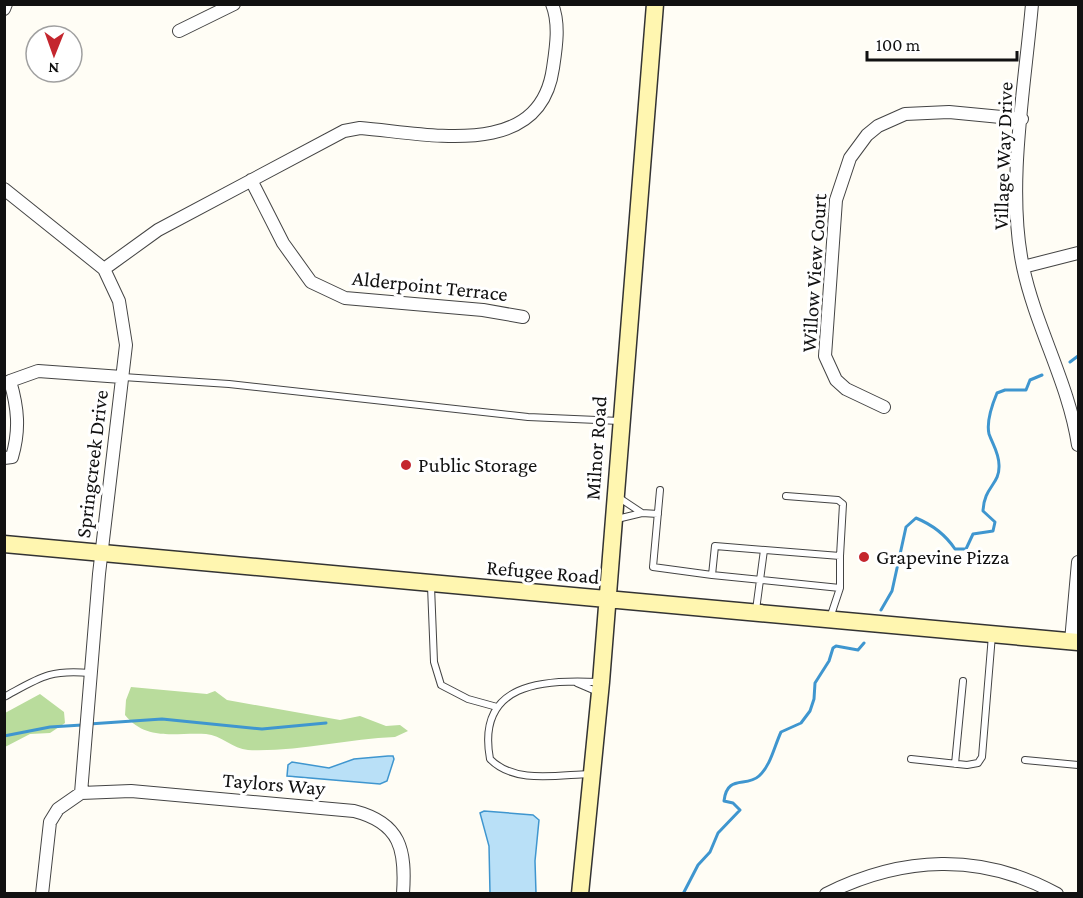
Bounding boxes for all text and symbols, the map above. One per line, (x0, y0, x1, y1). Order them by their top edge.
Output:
north arrow (24, 24, 84, 84)
scale bar (867, 24, 1017, 62)
text: 100 m (876, 35, 921, 55)
text: N (48, 60, 59, 77)
street label: Village Way Drive (988, 81, 1018, 231)
street label: Willow View Court (796, 192, 832, 353)
street label: Alderpoint Terrace (351, 266, 509, 306)
street label: Springcreek Drive (71, 389, 113, 539)
street label: Milnor Road (580, 395, 612, 501)
place label: Public Storage (418, 453, 537, 477)
marker: Public Storage (399, 458, 413, 472)
place label: Grapevine Pizza (876, 545, 1010, 569)
marker: Grapevine Pizza (857, 550, 871, 564)
street label: Refugee Road (486, 555, 600, 589)
street label: Taylors Way (222, 768, 327, 800)

